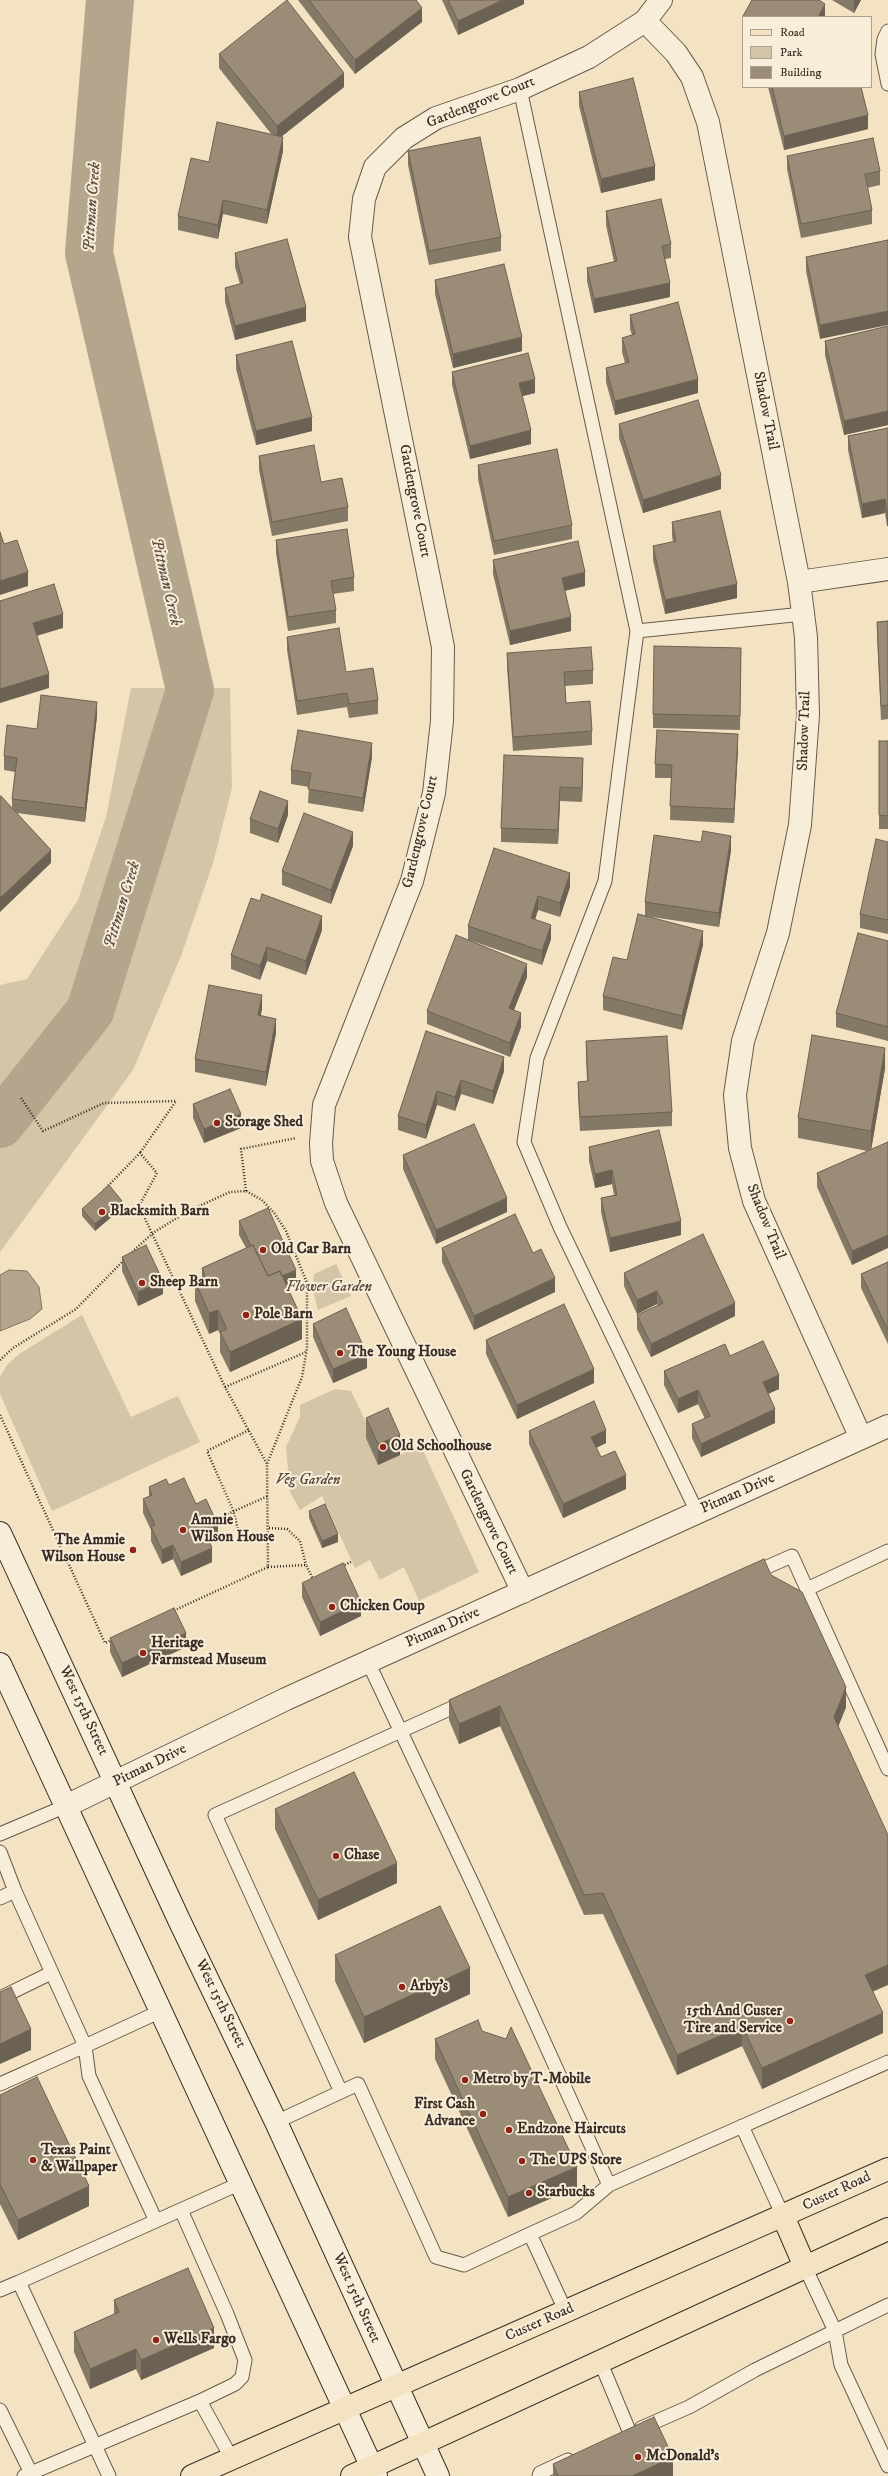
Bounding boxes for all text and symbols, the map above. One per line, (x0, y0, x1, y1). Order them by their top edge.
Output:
legend (742, 16, 872, 88)
text: Road (780, 25, 805, 40)
text: Park (780, 45, 802, 60)
text: Building (780, 65, 821, 80)
street label: Gardengrove Court (424, 73, 538, 133)
water label: Pittman Creek (80, 162, 106, 252)
street label: Shadow Trail (749, 370, 781, 452)
street label: Gardengrove Court (394, 443, 434, 559)
water label: Pittman Creek (146, 536, 184, 628)
street label: Shadow Trail (795, 691, 815, 771)
street label: Gardengrove Court (399, 774, 443, 890)
water label: Pittman Creek (101, 859, 145, 951)
place label: Storage Shed (225, 1114, 303, 1132)
marker: Storage Shed (212, 1118, 222, 1128)
street label: Shadow Trail (742, 1182, 788, 1262)
place label: Blacksmith Barn (110, 1203, 209, 1221)
marker: Blacksmith Barn (97, 1207, 107, 1217)
place label: Old Car Barn (271, 1241, 351, 1259)
marker: Old Car Barn (258, 1245, 268, 1255)
place label: Sheep Barn (150, 1274, 218, 1292)
marker: Sheep Barn (137, 1278, 147, 1288)
park label: Flower Garden (286, 1279, 372, 1297)
place label: Pole Barn (254, 1306, 313, 1324)
marker: Pole Barn (241, 1310, 251, 1320)
place label: The Young House (348, 1344, 456, 1362)
marker: The Young House (335, 1348, 345, 1358)
place label: Old Schoolhouse (391, 1438, 491, 1456)
marker: Old Schoolhouse (378, 1442, 388, 1452)
street label: Gardengrove Court (455, 1466, 521, 1578)
street label: Pitman Drive (698, 1470, 778, 1518)
park label: Veg Garden (276, 1472, 340, 1490)
place label: Ammie Wilson House (191, 1512, 275, 1547)
marker: Ammie Wilson House (178, 1525, 188, 1535)
place label: The Ammie Wilson House (41, 1532, 125, 1567)
marker: The Ammie Wilson House (128, 1545, 138, 1555)
place label: Chicken Coup (340, 1598, 425, 1616)
marker: Chicken Coup (327, 1602, 337, 1612)
street label: Pitman Drive (403, 1604, 483, 1652)
place label: Heritage Farmstead Museum (151, 1635, 267, 1670)
marker: Heritage Farmstead Museum (138, 1648, 148, 1658)
street label: West 15th Street (54, 1663, 112, 1759)
street label: Pitman Drive (110, 1741, 190, 1791)
place label: Chase (344, 1847, 379, 1865)
marker: Chase (331, 1851, 341, 1861)
street label: West 15th Street (191, 1957, 249, 2051)
place label: Arby's (410, 1978, 448, 1996)
marker: Arby's (397, 1982, 407, 1992)
place label: 15th And Custer Tire and Service (684, 2003, 782, 2038)
marker: 15th And Custer Tire and Service (785, 2016, 795, 2026)
place label: Metro by T-Mobile (473, 2071, 591, 2089)
marker: Metro by T-Mobile (460, 2075, 470, 2085)
place label: First Cash Advance (414, 2096, 475, 2131)
marker: First Cash Advance (478, 2109, 488, 2119)
place label: Endzone Haircuts (517, 2121, 626, 2139)
marker: Endzone Haircuts (504, 2125, 514, 2135)
place label: Texas Paint & Wallpaper (41, 2142, 117, 2177)
place label: The UPS Store (530, 2152, 622, 2170)
marker: Texas Paint & Wallpaper (28, 2155, 38, 2165)
marker: The UPS Store (517, 2156, 527, 2166)
street label: Custer Road (800, 2168, 874, 2216)
place label: Starbucks (537, 2184, 595, 2202)
marker: Starbucks (524, 2188, 534, 2198)
street label: West 15th Street (328, 2250, 384, 2346)
street label: Custer Road (503, 2300, 577, 2346)
place label: Wells Fargo (164, 2331, 236, 2349)
marker: Wells Fargo (151, 2335, 161, 2345)
place label: McDonald's (646, 2448, 719, 2466)
marker: McDonald's (633, 2452, 643, 2462)

